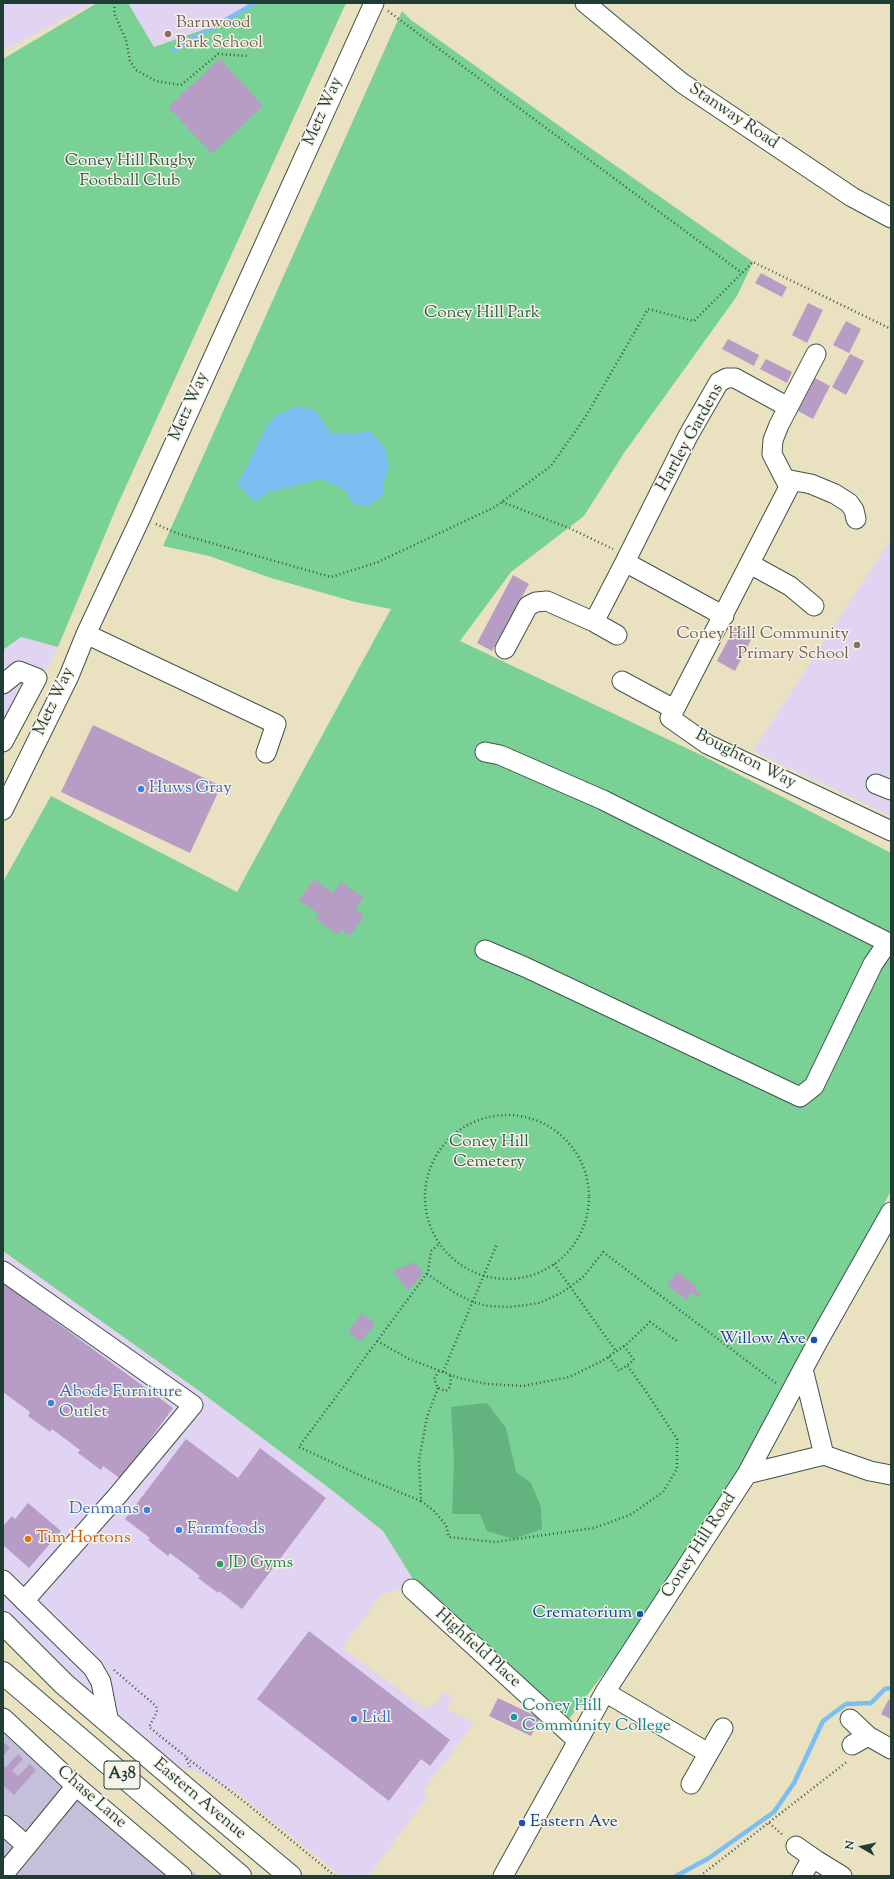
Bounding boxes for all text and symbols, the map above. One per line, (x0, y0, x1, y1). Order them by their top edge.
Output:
place label: Barnwood Park School (176, 14, 263, 54)
marker: Barnwood Park School (163, 29, 173, 39)
street label: Metz Way (300, 75, 348, 149)
street label: Stanway Road (684, 79, 782, 155)
park label: Coney Hill Rugby Football Club (65, 152, 195, 192)
park label: Coney Hill Park (424, 304, 540, 324)
street label: Metz Way (166, 370, 214, 444)
street label: Hartley Gardens (653, 381, 729, 495)
place label: Coney Hill Community Primary School (676, 625, 849, 665)
marker: Coney Hill Community Primary School (852, 640, 862, 650)
street label: Metz Way (30, 665, 80, 739)
street label: Boughton Way (691, 726, 799, 794)
place label: Huws Gray (149, 779, 232, 799)
marker: Huws Gray (136, 784, 146, 794)
park label: Coney Hill Cemetery (449, 1133, 529, 1173)
place label: Willow Ave (720, 1330, 806, 1350)
marker: Willow Ave (809, 1335, 819, 1345)
place label: Abode Furniture Outlet (59, 1383, 182, 1423)
marker: Abode Furniture Outlet (46, 1398, 56, 1408)
street label: Coney Hill Road (658, 1489, 742, 1603)
place label: Denmans (69, 1500, 139, 1520)
marker: Denmans (142, 1505, 152, 1515)
place label: Farmfoods (187, 1520, 265, 1540)
marker: Farmfoods (174, 1525, 184, 1535)
place label: Tim Hortons (36, 1529, 131, 1549)
marker: Tim Hortons (23, 1534, 33, 1544)
place label: JD Gyms (228, 1554, 293, 1574)
marker: JD Gyms (215, 1559, 225, 1569)
place label: Crematorium (532, 1604, 632, 1624)
street label: Highfield Place (430, 1605, 524, 1693)
marker: Crematorium (635, 1609, 645, 1619)
place label: Coney Hill Community College (522, 1697, 671, 1737)
place label: Lidl (362, 1709, 391, 1729)
marker: Coney Hill Community College (509, 1712, 519, 1722)
marker: Lidl (349, 1714, 359, 1724)
street label: Eastern Avenue (148, 1755, 250, 1845)
road number: A38 (104, 1761, 140, 1789)
street label: Chase Lane (52, 1762, 130, 1834)
place label: Eastern Ave (530, 1813, 618, 1833)
marker: Eastern Ave (517, 1818, 527, 1828)
north arrow (842, 1827, 882, 1867)
text: N (842, 1840, 859, 1851)

